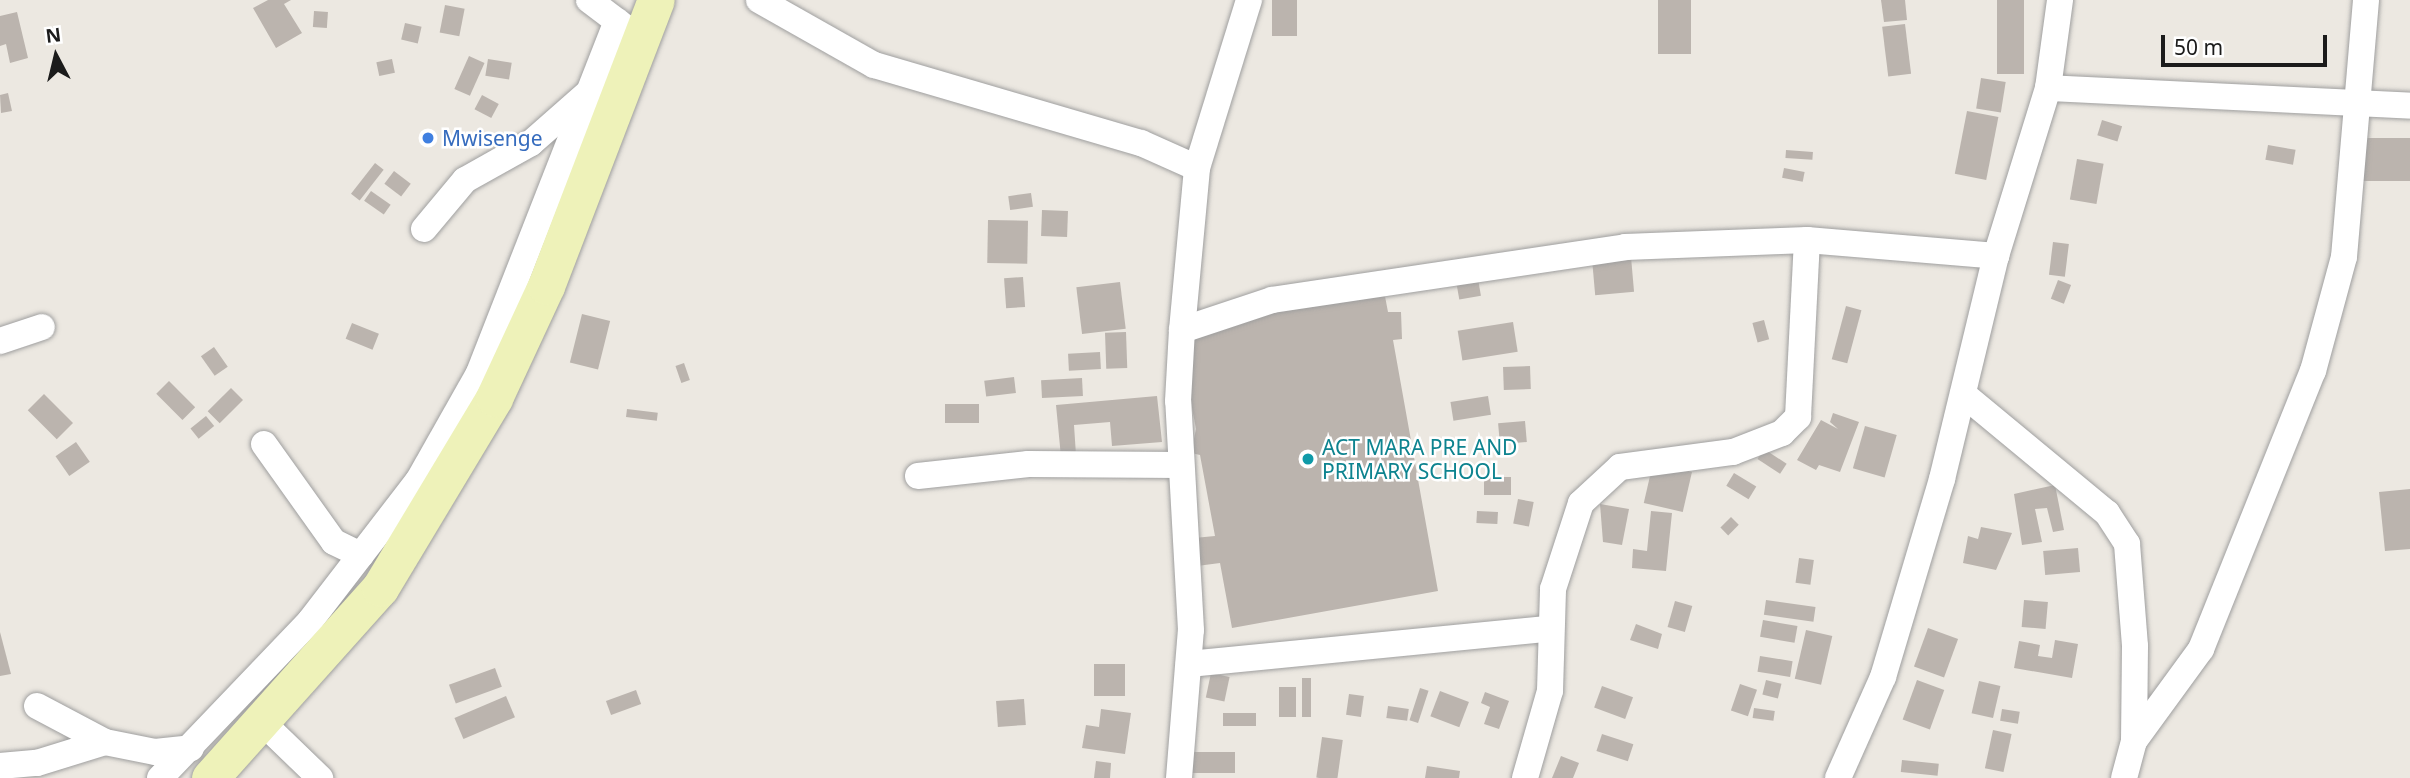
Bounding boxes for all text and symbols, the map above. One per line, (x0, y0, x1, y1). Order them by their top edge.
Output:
north arrow (21, 21, 91, 91)
text: N (44, 21, 63, 49)
scale bar (2165, 21, 2331, 65)
text: 50 m (2174, 33, 2223, 61)
place label: Mwisenge (442, 125, 543, 151)
marker: Mwisenge (420, 130, 436, 146)
place label: ACT MARA PRE AND PRIMARY SCHOOL (1322, 434, 1517, 484)
marker: ACT MARA PRE AND PRIMARY SCHOOL (1300, 451, 1316, 467)

